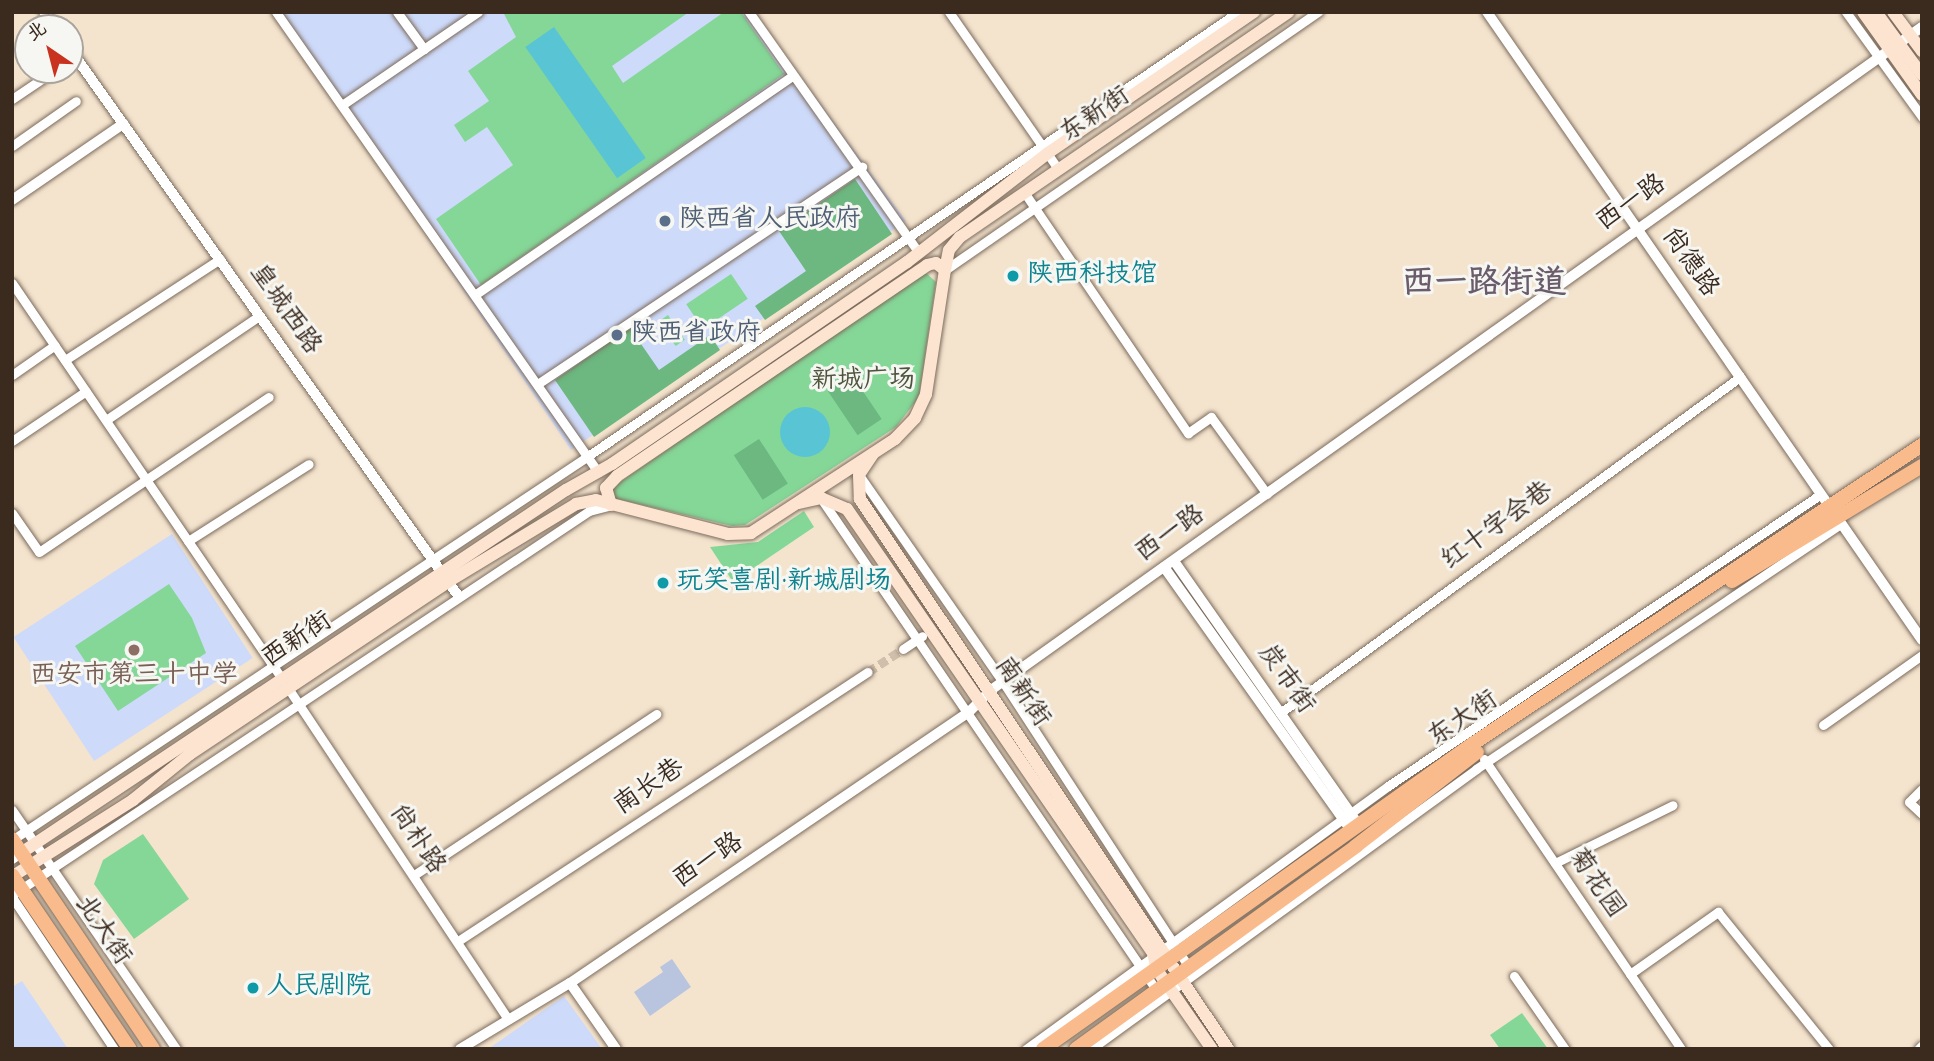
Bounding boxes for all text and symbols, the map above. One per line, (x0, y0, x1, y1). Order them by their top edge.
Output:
north arrow (14, 14, 84, 84)
text: 北 (22, 17, 53, 50)
street label: 东新街 (1055, 81, 1137, 151)
street label: 西一路 (1591, 169, 1673, 239)
place label: 陕西省人民政府 (679, 205, 861, 237)
marker: 陕西省人民政府 (657, 213, 673, 229)
street label: 尚德路 (1654, 222, 1724, 304)
street label: 皇城西路 (241, 258, 327, 362)
place label: 陕西科技馆 (1027, 260, 1157, 292)
district label: 西一路街道 (1402, 266, 1566, 306)
marker: 陕西科技馆 (1005, 268, 1021, 284)
place label: 陕西省政府 (631, 319, 761, 351)
marker: 陕西省政府 (609, 327, 625, 343)
park label: 新城广场 (811, 366, 915, 398)
street label: 红十字会巷 (1436, 476, 1560, 578)
street label: 西一路 (1130, 500, 1212, 570)
place label: 玩笑喜剧·新城剧场 (677, 567, 891, 599)
marker: 玩笑喜剧·新城剧场 (655, 575, 671, 591)
street label: 西新街 (257, 606, 339, 676)
street label: 炭市街 (1250, 639, 1320, 721)
marker: 西安市第三十中学 (126, 642, 142, 658)
street label: 南新街 (986, 652, 1056, 734)
place label: 西安市第三十中学 (30, 661, 238, 693)
street label: 东大街 (1423, 685, 1505, 755)
street label: 南长巷 (609, 753, 691, 823)
street label: 尚朴路 (381, 799, 451, 881)
street label: 西一路 (668, 827, 750, 897)
street label: 菊花园 (1560, 843, 1630, 925)
street label: 北大街 (67, 890, 137, 972)
place label: 人民剧院 (267, 972, 371, 1004)
marker: 人民剧院 (245, 980, 261, 996)

